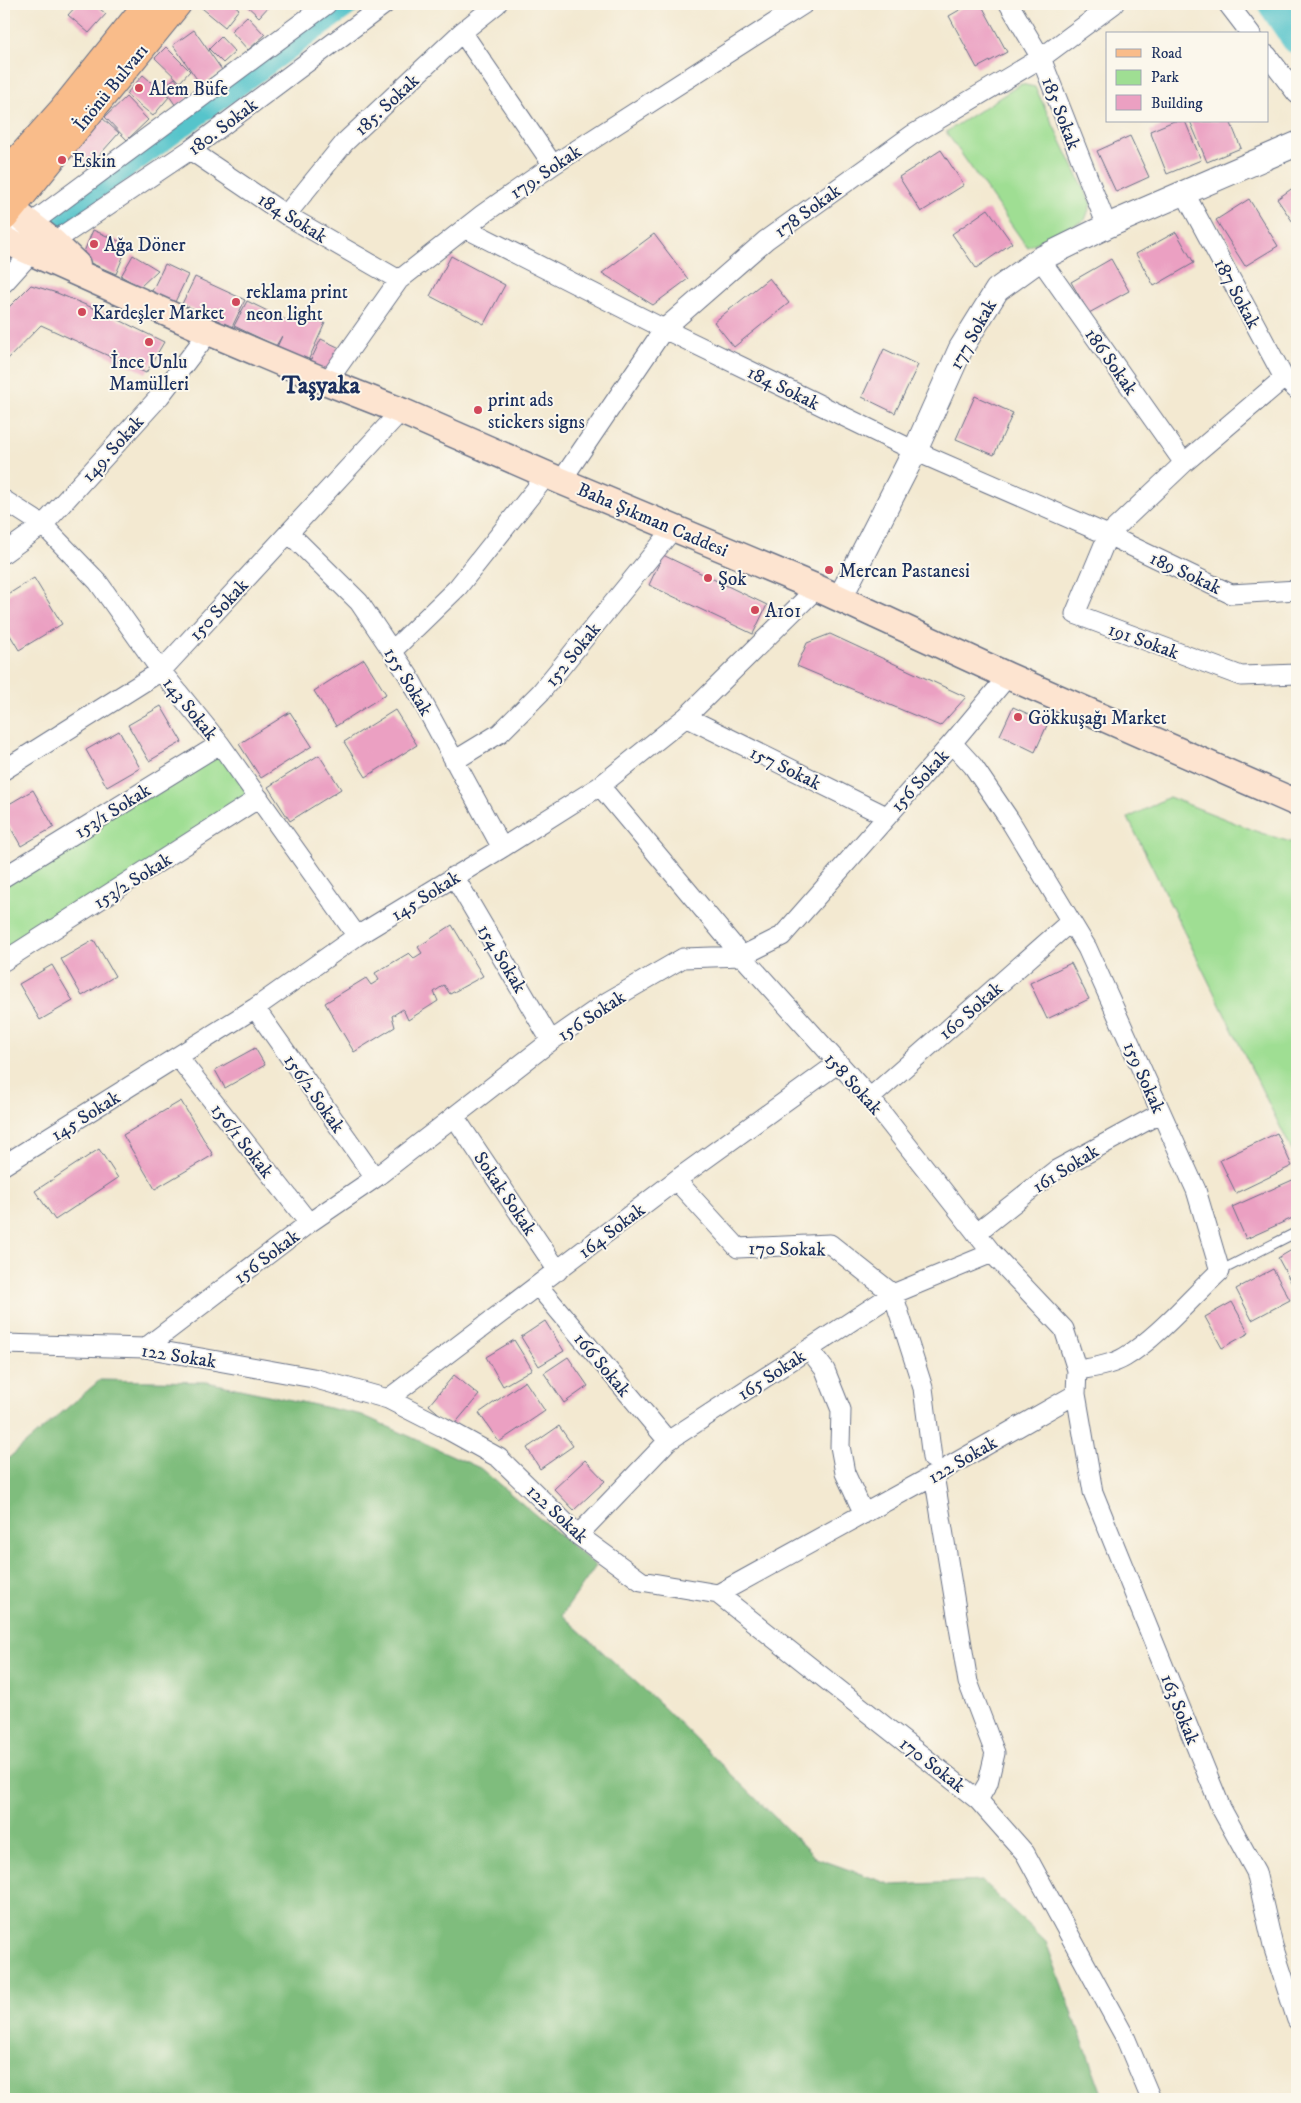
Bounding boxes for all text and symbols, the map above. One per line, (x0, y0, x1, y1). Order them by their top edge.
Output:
legend (1106, 32, 1268, 122)
street label: İnönü Bulvarı (68, 39, 153, 136)
text: Road (1151, 44, 1183, 63)
text: Park (1151, 68, 1180, 87)
street label: 185. Sokak (350, 69, 425, 141)
street label: 185 Sokak (1036, 74, 1085, 154)
place label: Alem Büfe (149, 78, 228, 101)
marker: Alem Büfe (133, 82, 145, 94)
street label: 180. Sokak (184, 93, 263, 161)
text: Building (1151, 94, 1203, 113)
street label: 179. Sokak (506, 140, 586, 204)
place label: Eskin (72, 150, 116, 173)
marker: Eskin (56, 154, 68, 166)
street label: 178 Sokak (770, 179, 846, 243)
street label: 184 Sokak (253, 188, 332, 249)
place label: Ağa Döner (104, 234, 186, 257)
marker: Ağa Döner (88, 238, 100, 250)
street label: 187 Sokak (1209, 254, 1265, 333)
place label: reklama print neon light (246, 281, 348, 326)
street label: 177 Sokak (945, 295, 1002, 374)
marker: reklama print neon light (230, 296, 242, 308)
place label: Kardeşler Market (92, 302, 224, 325)
marker: Kardeşler Market (76, 306, 88, 318)
street label: 186 Sokak (1079, 324, 1142, 400)
marker: İnce Unlu Mamülleri (143, 336, 155, 348)
place label: İnce Unlu Mamülleri (109, 350, 189, 396)
street label: 184 Sokak (743, 361, 824, 416)
district label: Taşyaka (281, 371, 361, 401)
place label: print ads stickers signs (487, 389, 585, 434)
marker: print ads stickers signs (472, 404, 484, 416)
street label: 149. Sokak (77, 410, 149, 487)
street label: Baha Şıkman Caddesi (574, 478, 731, 563)
street label: 189 Sokak (1146, 547, 1225, 600)
place label: Mercan Pastanesi (839, 560, 970, 583)
marker: Mercan Pastanesi (823, 564, 835, 576)
place label: Şok (718, 568, 747, 591)
marker: Şok (702, 572, 714, 584)
street label: 150 Sokak (185, 574, 254, 646)
place label: A101 (765, 600, 801, 623)
marker: A101 (749, 604, 761, 616)
street label: 152 Sokak (540, 618, 606, 692)
street label: 191 Sokak (1105, 618, 1182, 665)
street label: 155 Sokak (378, 643, 437, 721)
street label: 143 Sokak (157, 673, 223, 746)
place label: Gökkuşağı Market (1028, 707, 1167, 730)
marker: Gökkuşağı Market (1012, 711, 1024, 723)
street label: 157 Sokak (746, 741, 825, 796)
street label: 156 Sokak (886, 745, 955, 817)
street label: 153/1 Sokak (70, 779, 156, 844)
street label: 153/2 Sokak (89, 848, 177, 914)
street label: 145 Sokak (387, 866, 465, 927)
street label: 154 Sokak (472, 920, 532, 998)
street label: 160 Sokak (934, 977, 1008, 1045)
street label: 156 Sokak (554, 986, 631, 1047)
street label: 159 Sokak (1118, 1038, 1170, 1117)
street label: 158 Sokak (819, 1048, 887, 1120)
street label: 156/2 Sokak (278, 1050, 350, 1138)
street label: 145 Sokak (47, 1086, 125, 1147)
street label: 156/1 Sokak (206, 1099, 278, 1183)
street label: 161 Sokak (1028, 1140, 1104, 1199)
street label: Sokak Sokak (468, 1148, 541, 1241)
street label: 164 Sokak (574, 1198, 650, 1264)
street label: 156 Sokak (230, 1225, 305, 1289)
street label: 170 Sokak (748, 1237, 826, 1262)
street label: 166 Sokak (568, 1328, 636, 1402)
street label: 122 Sokak (140, 1339, 219, 1374)
street label: 165 Sokak (734, 1345, 811, 1406)
street label: 122 Sokak (924, 1431, 1002, 1489)
street label: 122 Sokak (521, 1480, 593, 1549)
street label: 163 Sokak (1155, 1671, 1204, 1749)
street label: 170 Sokak (895, 1732, 970, 1798)

